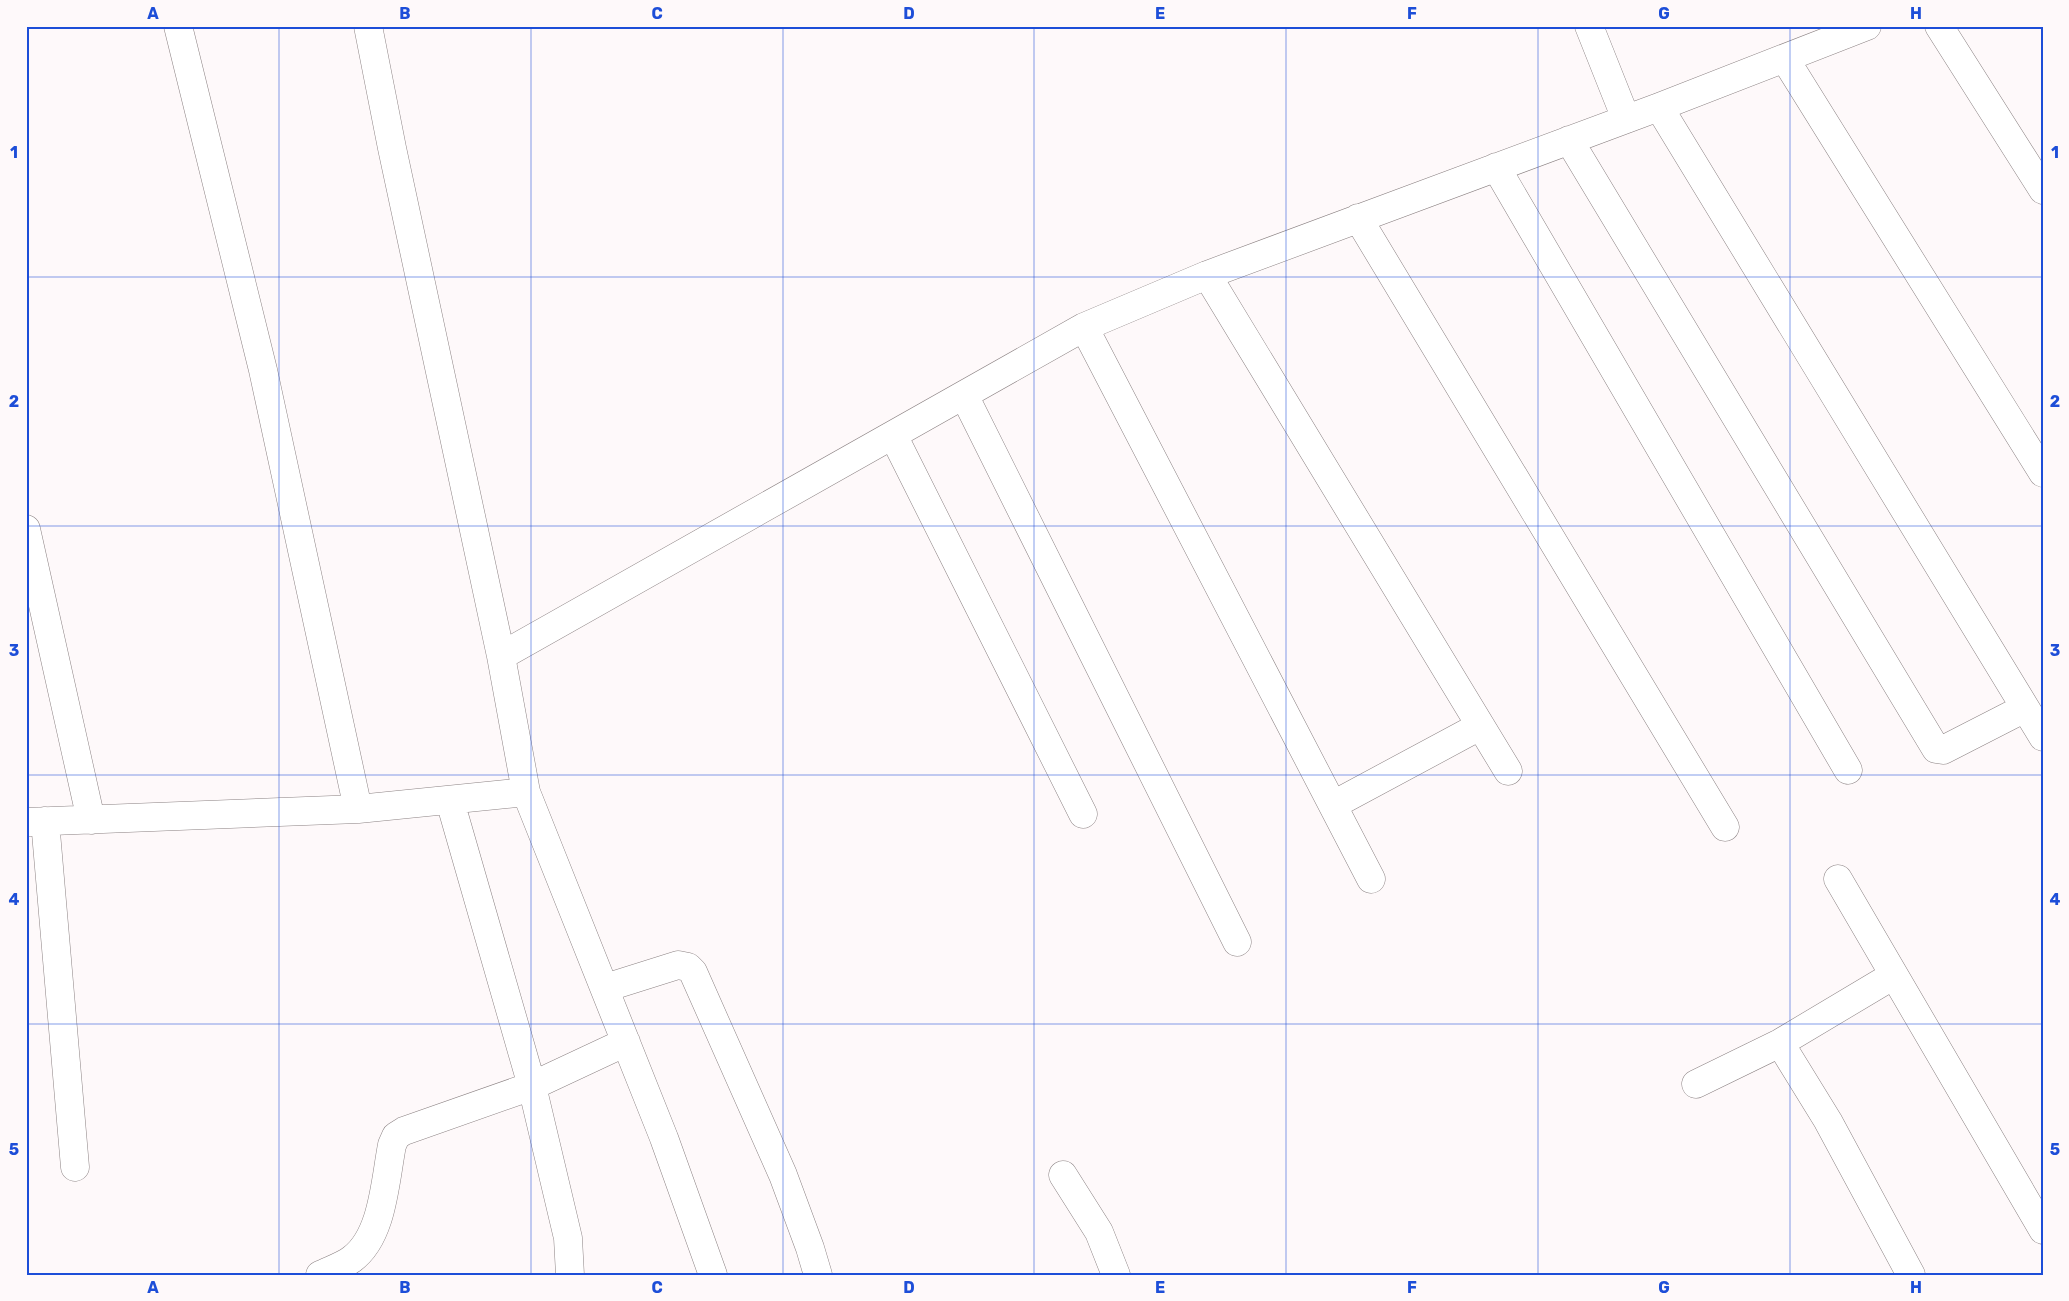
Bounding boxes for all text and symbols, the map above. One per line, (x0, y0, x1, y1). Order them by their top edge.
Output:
text: A (147, 4, 159, 23)
text: B (399, 4, 411, 23)
text: C (651, 4, 663, 23)
text: D (903, 4, 915, 23)
text: E (1155, 4, 1165, 23)
text: F (1407, 4, 1417, 23)
text: G (1658, 4, 1670, 23)
text: H (1910, 4, 1922, 23)
text: 1 (10, 143, 18, 162)
text: 1 (2051, 143, 2059, 162)
text: 2 (9, 392, 19, 411)
text: 2 (2050, 392, 2060, 411)
text: 3 (9, 641, 19, 660)
text: 3 (2050, 641, 2060, 660)
text: 4 (9, 890, 20, 909)
text: 4 (2050, 890, 2061, 909)
text: 5 (9, 1140, 19, 1159)
text: 5 (2050, 1140, 2060, 1159)
text: A (147, 1278, 159, 1297)
text: B (399, 1278, 411, 1297)
text: C (651, 1278, 663, 1297)
text: D (903, 1278, 915, 1297)
text: E (1155, 1278, 1165, 1297)
text: F (1407, 1278, 1417, 1297)
text: G (1658, 1278, 1670, 1297)
text: H (1910, 1278, 1922, 1297)

